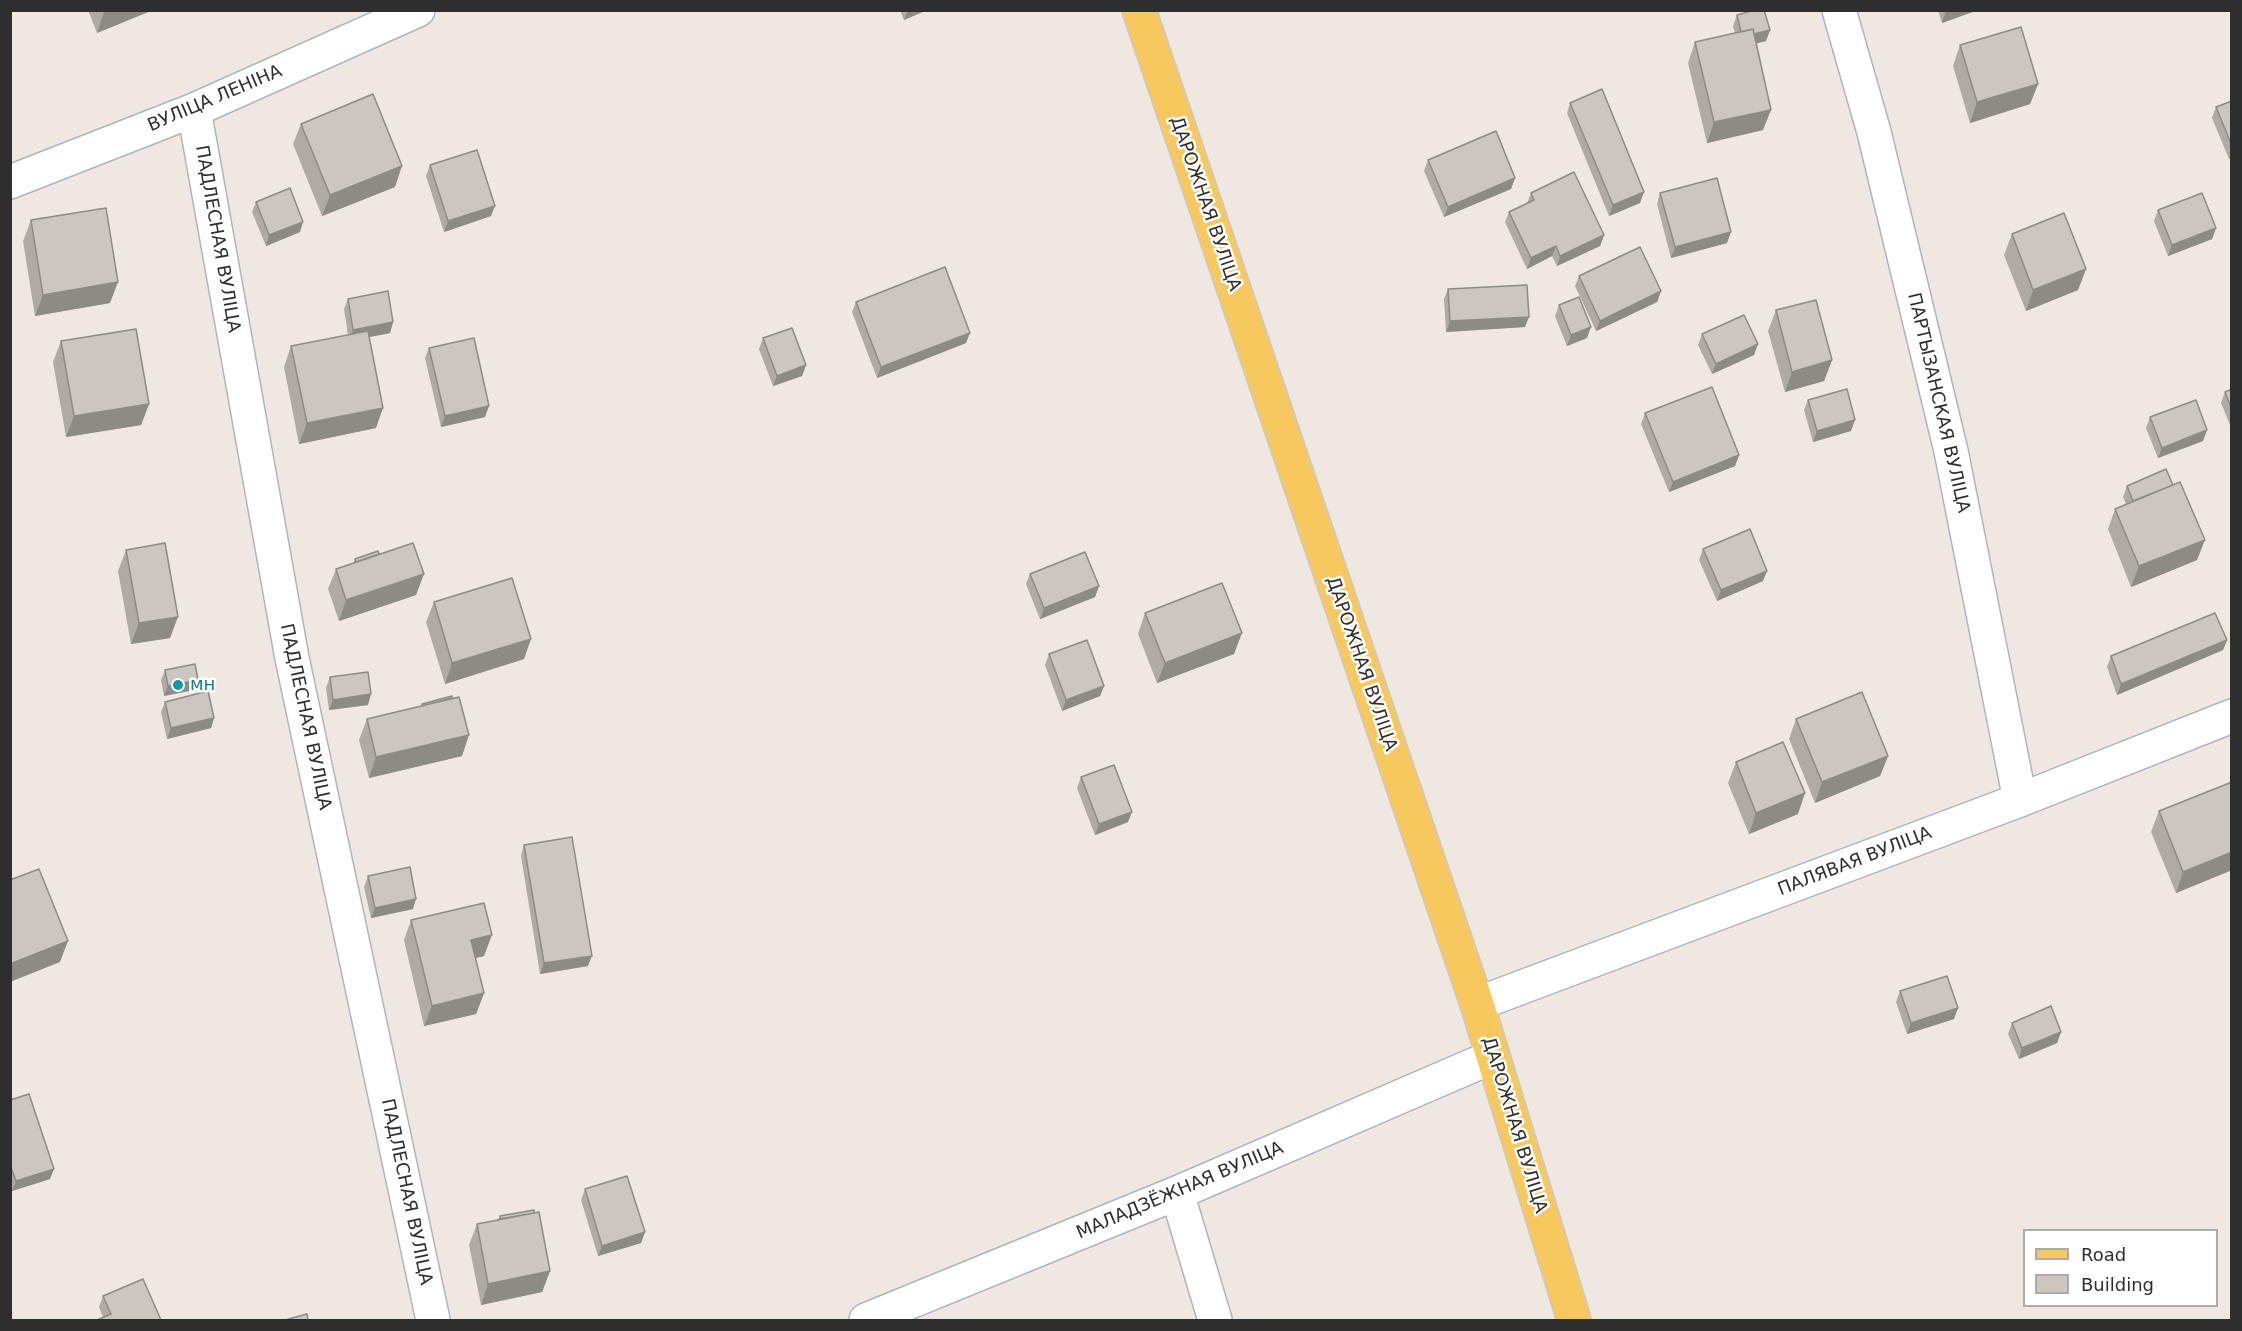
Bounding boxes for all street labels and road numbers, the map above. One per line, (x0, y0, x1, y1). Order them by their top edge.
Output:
street label: ВУЛІЦА ЛЕНІНА (145, 61, 285, 137)
street label: ДАРОЖНАЯ ВУЛІЦА (1165, 114, 1245, 294)
street label: ПАДЛЕСНАЯ ВУЛІЦА (190, 144, 244, 334)
street label: ПАРТЫЗАНСКАЯ ВУЛІЦА (1902, 291, 1974, 515)
street label: ДАРОЖНАЯ ВУЛІЦА (1321, 574, 1401, 754)
street label: ПАДЛЕСНАЯ ВУЛІЦА (275, 622, 335, 812)
street label: ПАЛЯВАЯ ВУЛІЦА (1775, 823, 1935, 901)
street label: ДАРОЖНАЯ ВУЛІЦА (1477, 1034, 1551, 1216)
street label: ПАДЛЕСНАЯ ВУЛІЦА (376, 1097, 436, 1287)
street label: МАЛАДЗЁЖНАЯ ВУЛІЦА (1073, 1138, 1287, 1244)

